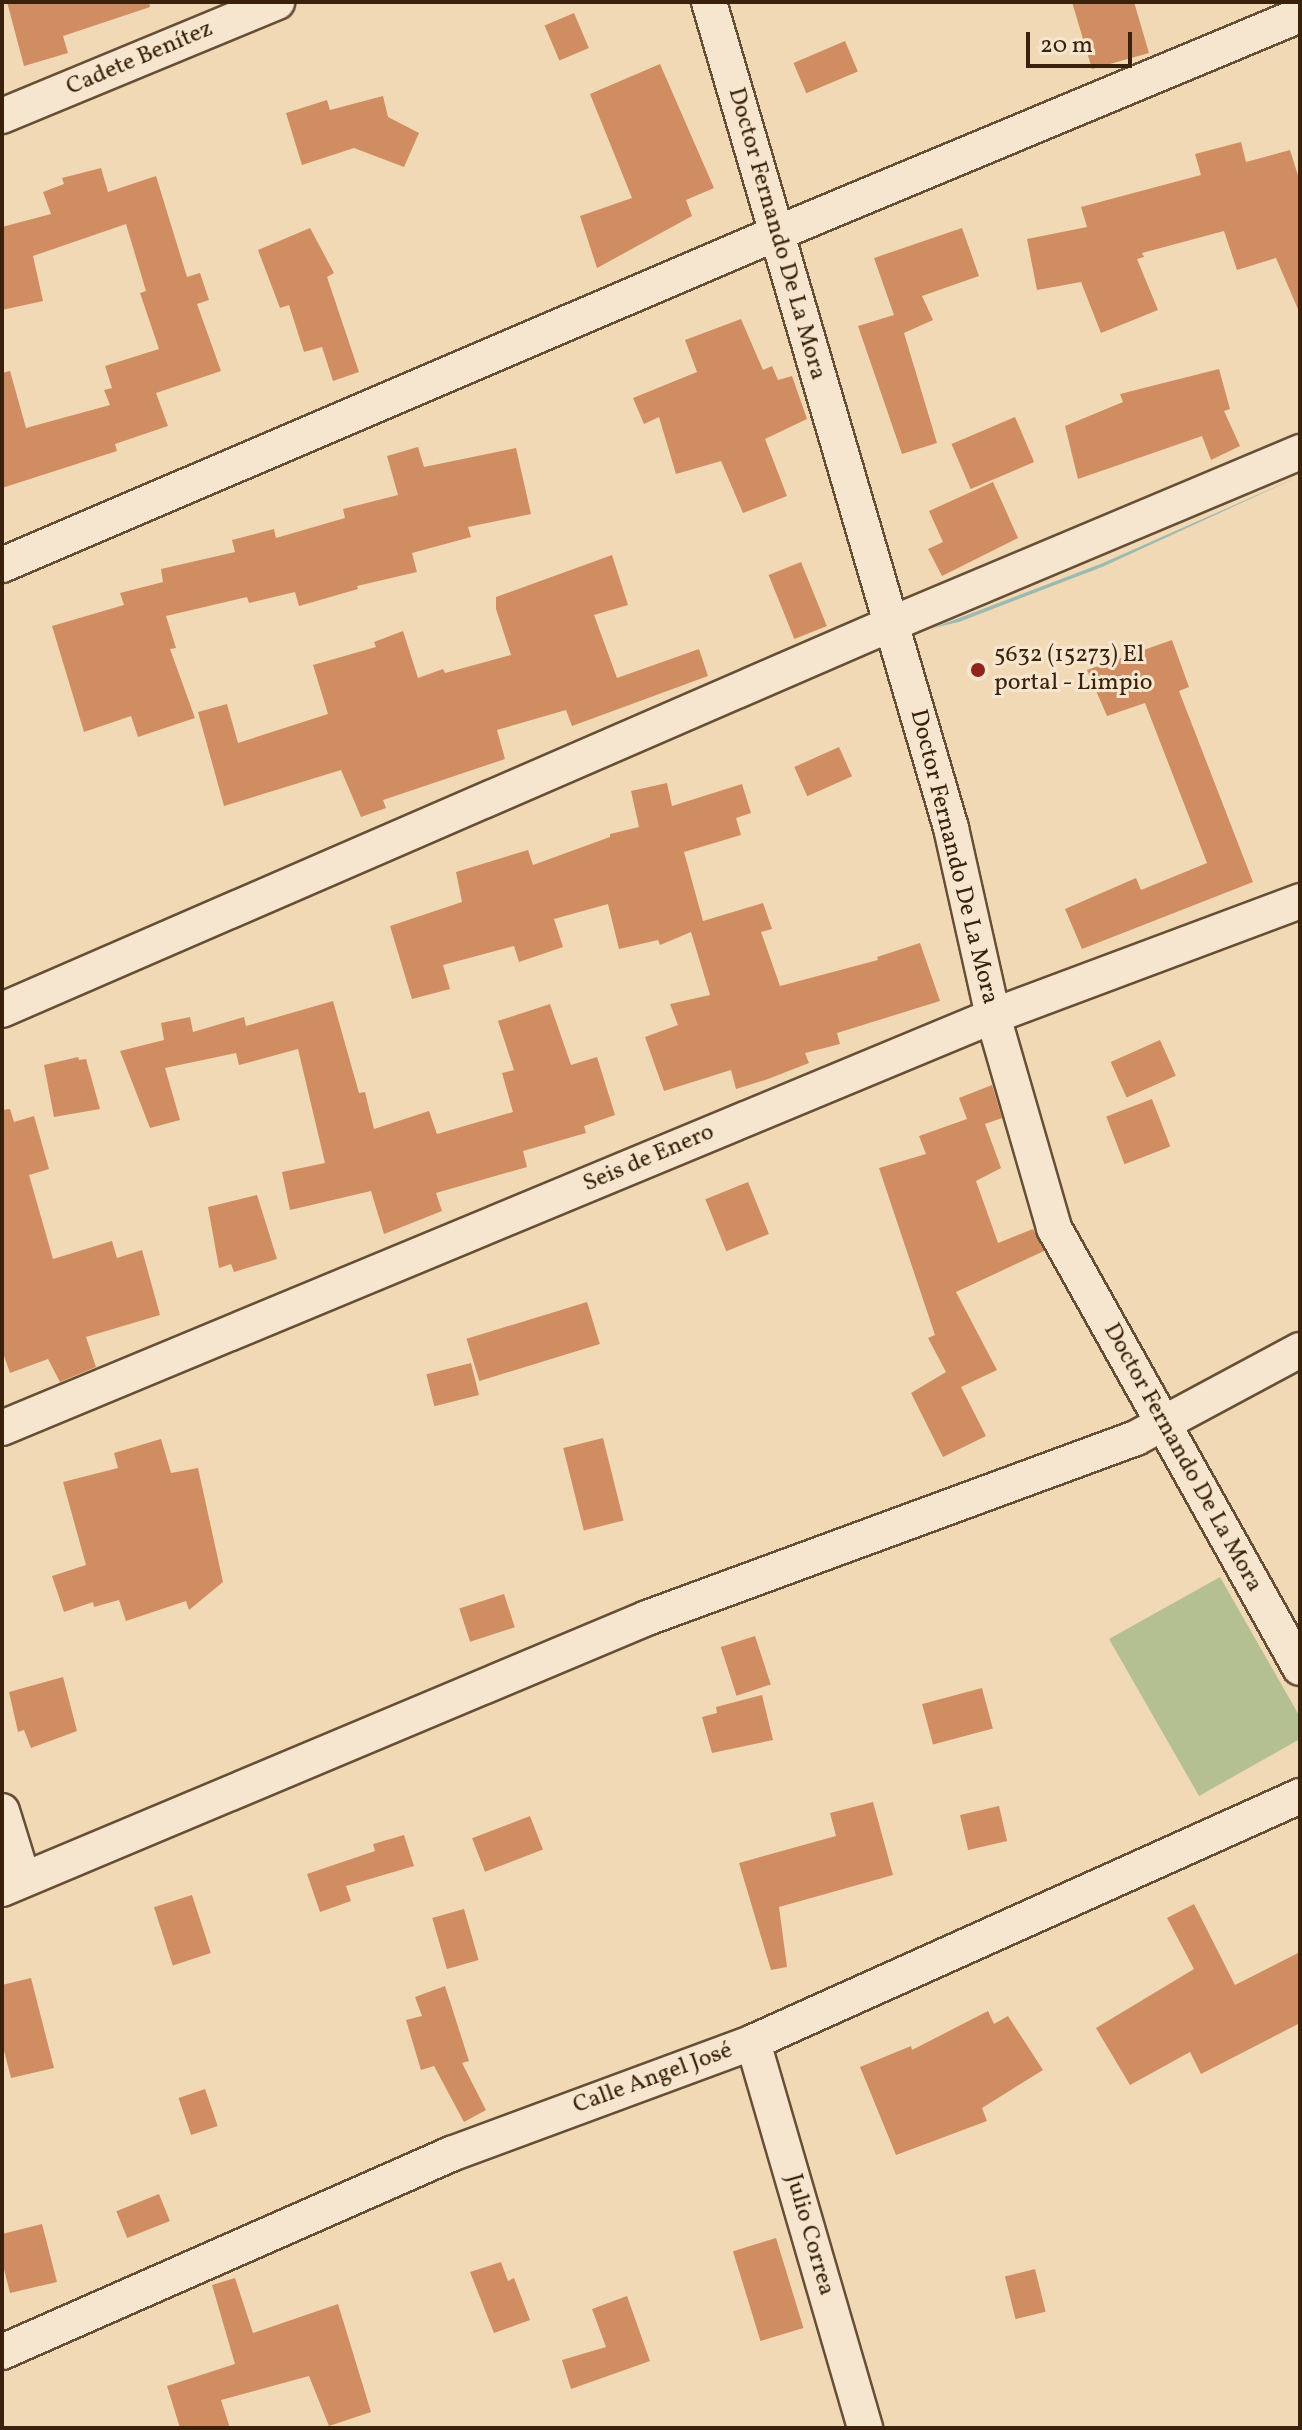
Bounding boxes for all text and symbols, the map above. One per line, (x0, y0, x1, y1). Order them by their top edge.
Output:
street label: Cadete Benítez (62, 15, 218, 103)
scale bar (1030, 16, 1136, 66)
text: 20 m (1040, 29, 1093, 63)
street label: Doctor Fernando De La Mora (720, 85, 832, 383)
place label: 5632 (15273) El portal - Limpio (994, 642, 1153, 698)
marker: 5632 (15273) El portal - Limpio (969, 661, 987, 679)
street label: Doctor Fernando De La Mora (902, 707, 1004, 1007)
street label: Seis de Enero (579, 1118, 719, 1200)
street label: Doctor Fernando De La Mora (1096, 1319, 1268, 1597)
street label: Calle Angel José (569, 2037, 737, 2121)
street label: Julio Correa (778, 2171, 840, 2299)

